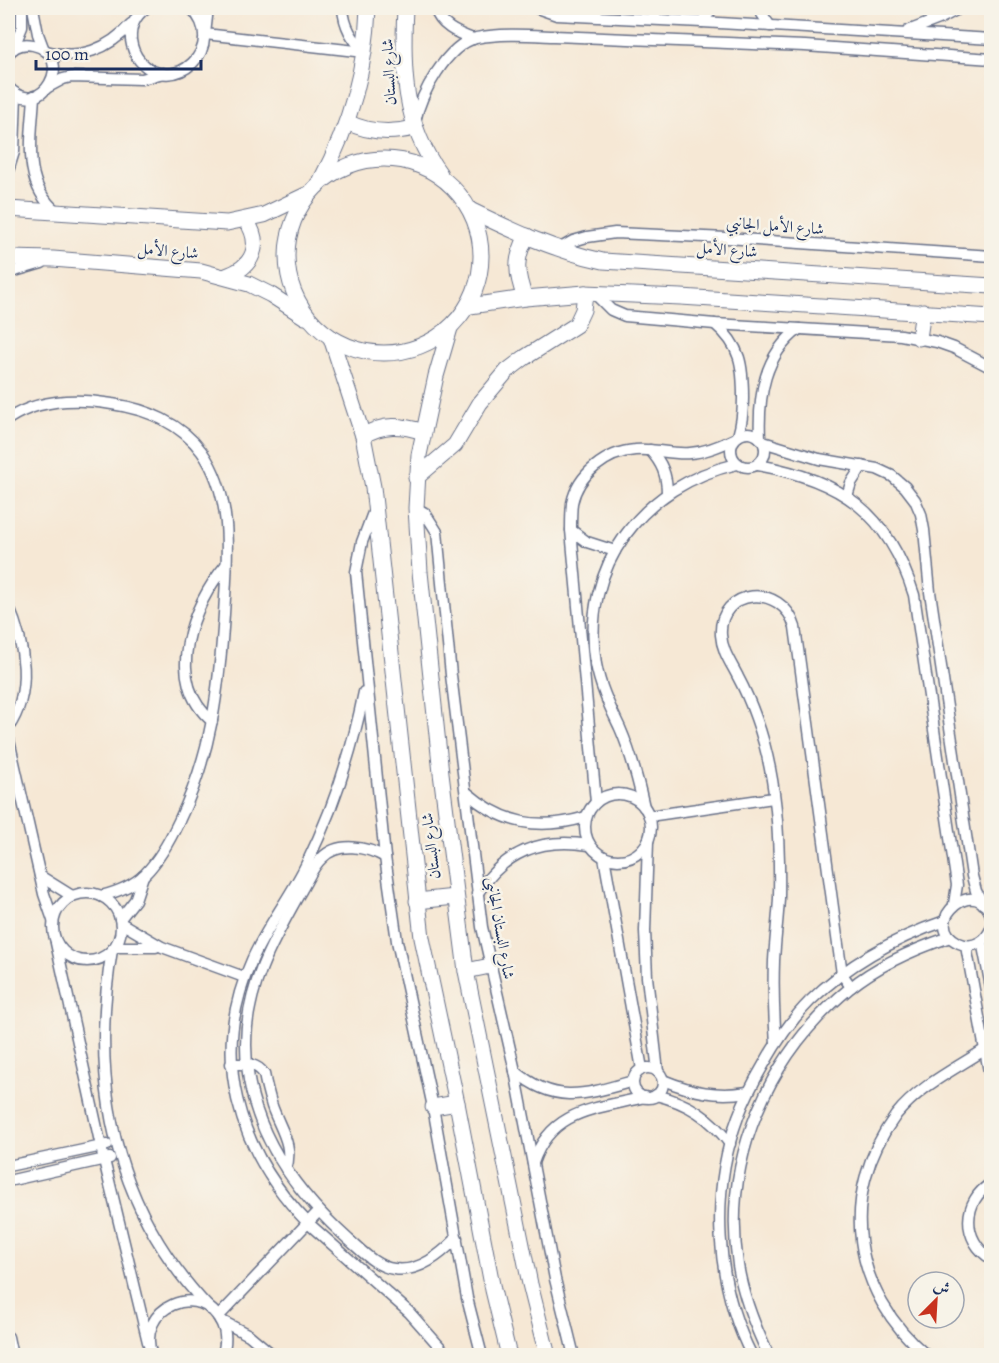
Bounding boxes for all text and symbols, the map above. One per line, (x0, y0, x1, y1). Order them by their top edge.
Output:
scale bar (36, 33, 201, 71)
street label: شارع البستان (376, 38, 404, 106)
text: 100 m (45, 42, 89, 66)
street label: شارع الأمل الجانبي (725, 211, 825, 243)
street label: شارع الأمل (136, 236, 200, 267)
street label: شارع الأمل (696, 236, 758, 265)
street label: شارع البستان (416, 811, 448, 881)
street label: شارع البستان الجانبى (478, 875, 520, 981)
north arrow (906, 1270, 966, 1330)
text: ش (930, 1274, 953, 1300)

